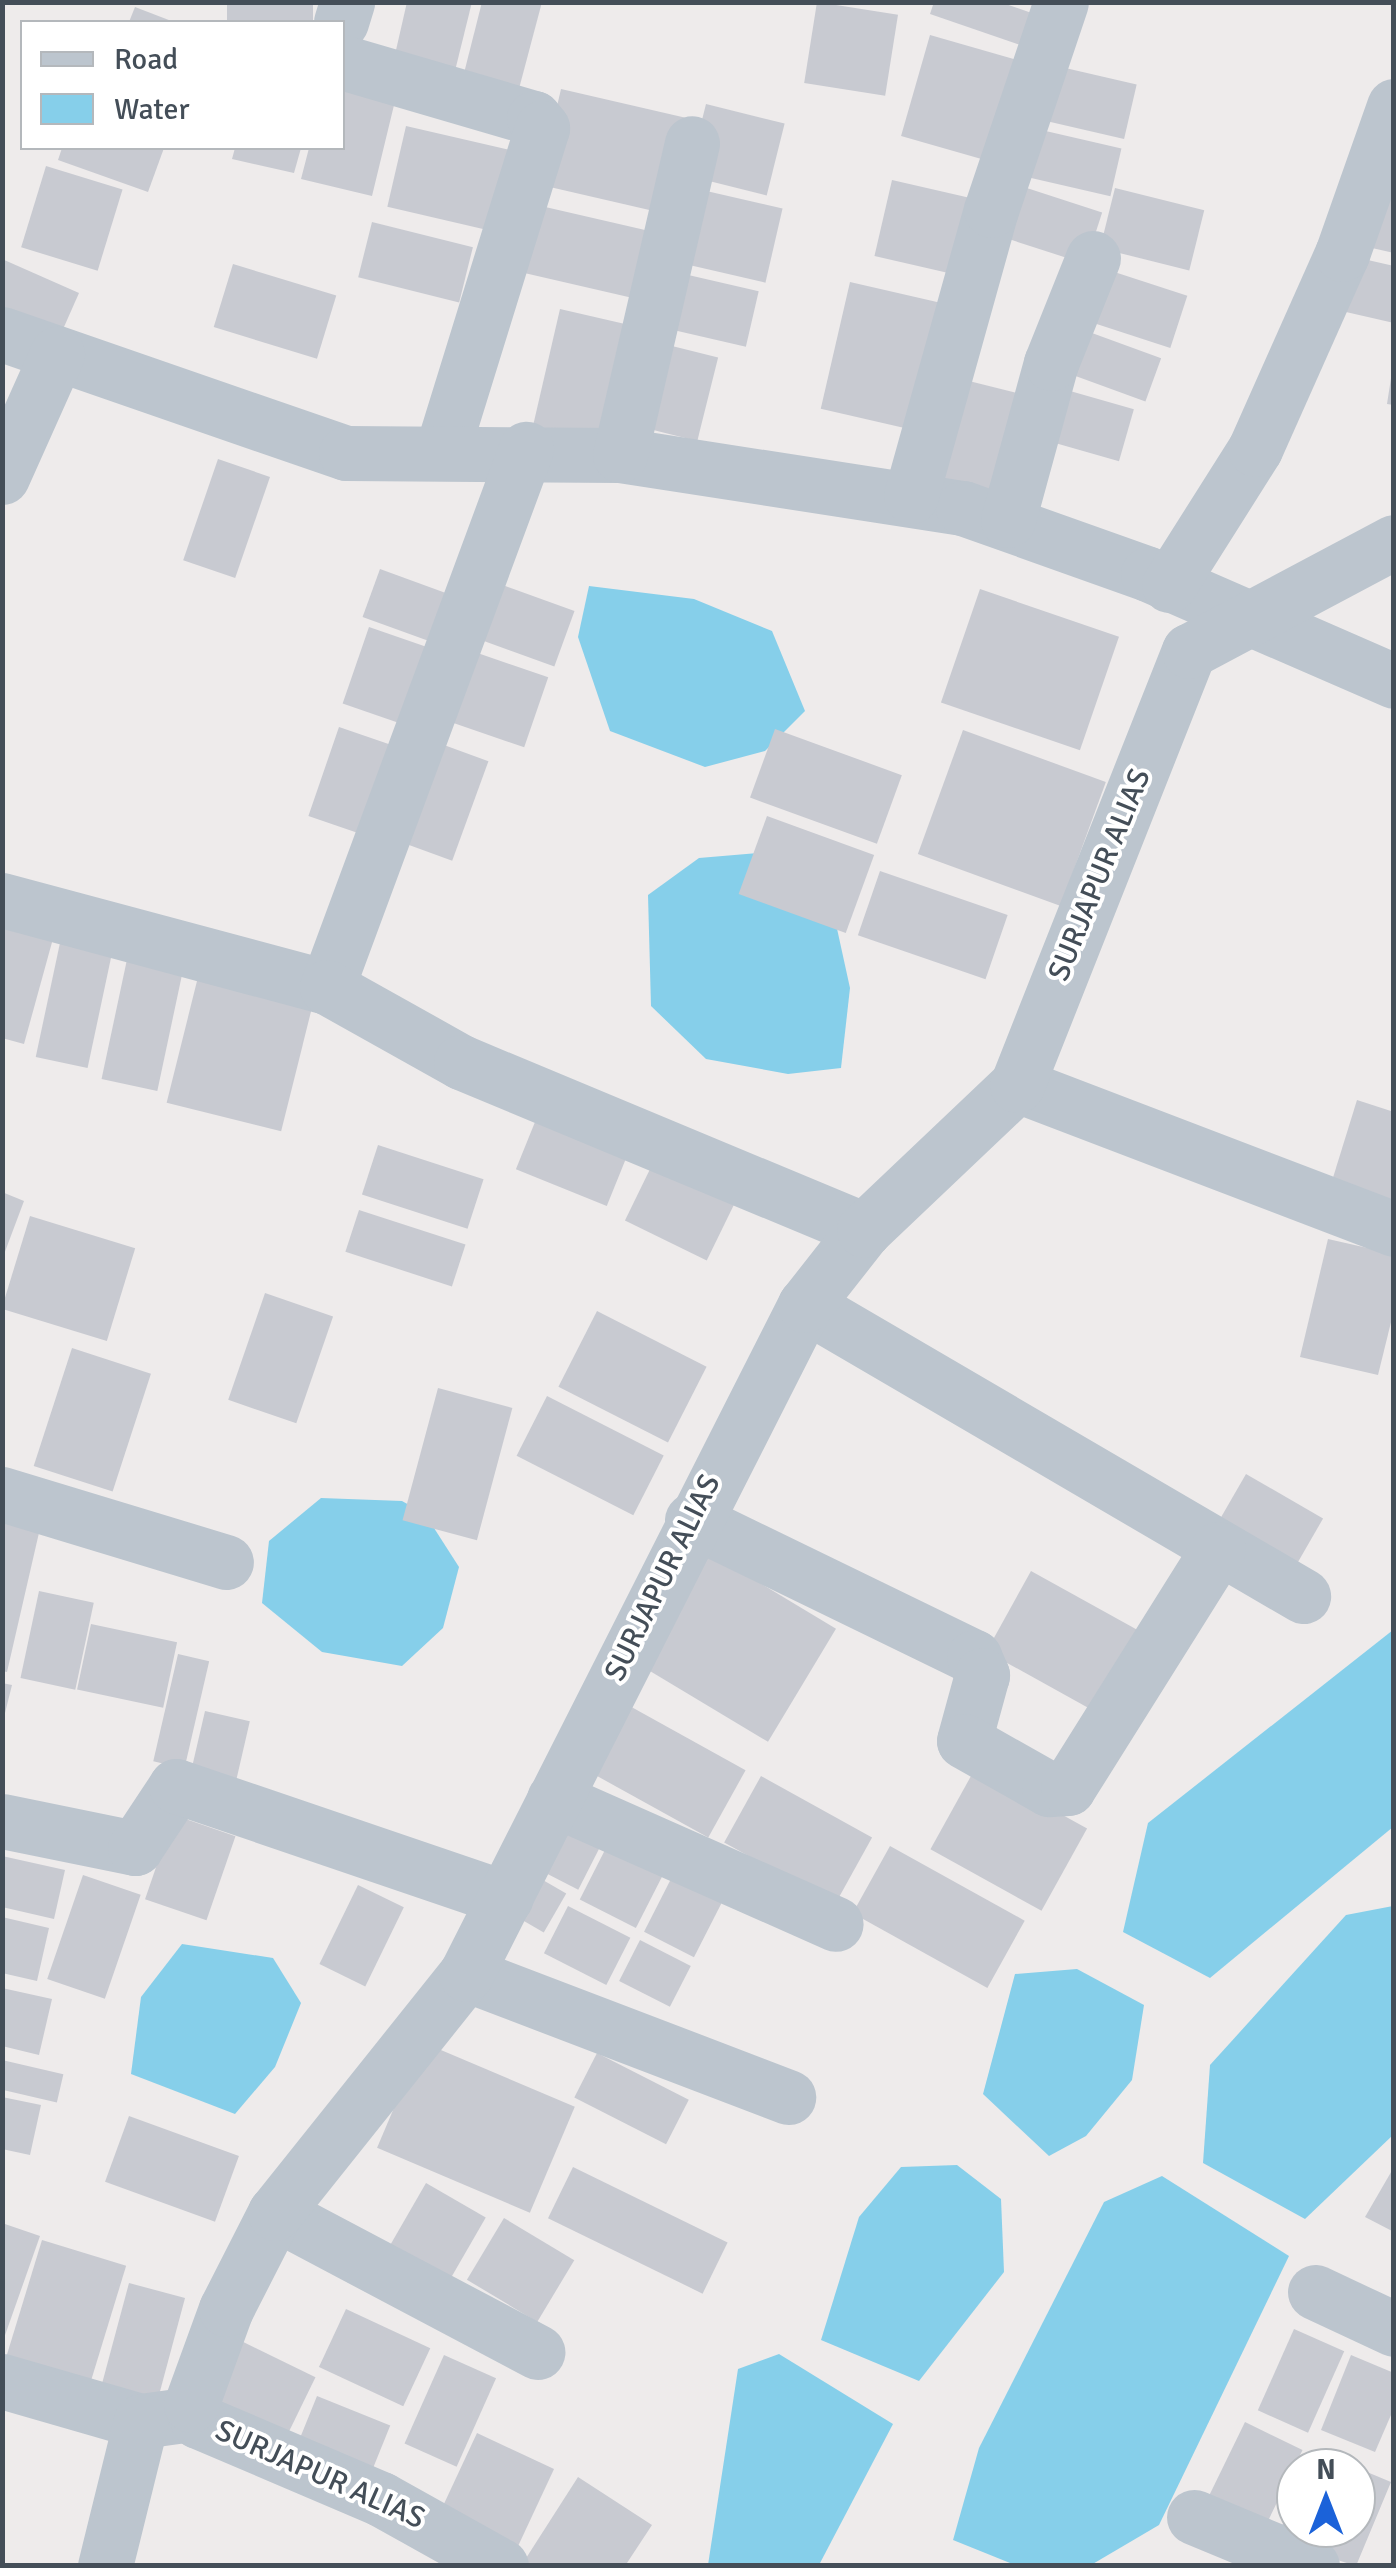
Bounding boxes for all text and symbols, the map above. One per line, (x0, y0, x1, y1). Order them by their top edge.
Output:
legend (20, 20, 345, 150)
text: Road (114, 41, 178, 78)
text: Water (114, 91, 190, 128)
street label: SURJAPUR ALIAS (1041, 764, 1159, 986)
street label: SURJAPUR ALIAS (597, 1469, 729, 1687)
street label: SURJAPUR ALIAS (210, 2413, 430, 2537)
north arrow (1276, 2448, 1376, 2548)
text: N (1316, 2453, 1336, 2487)

